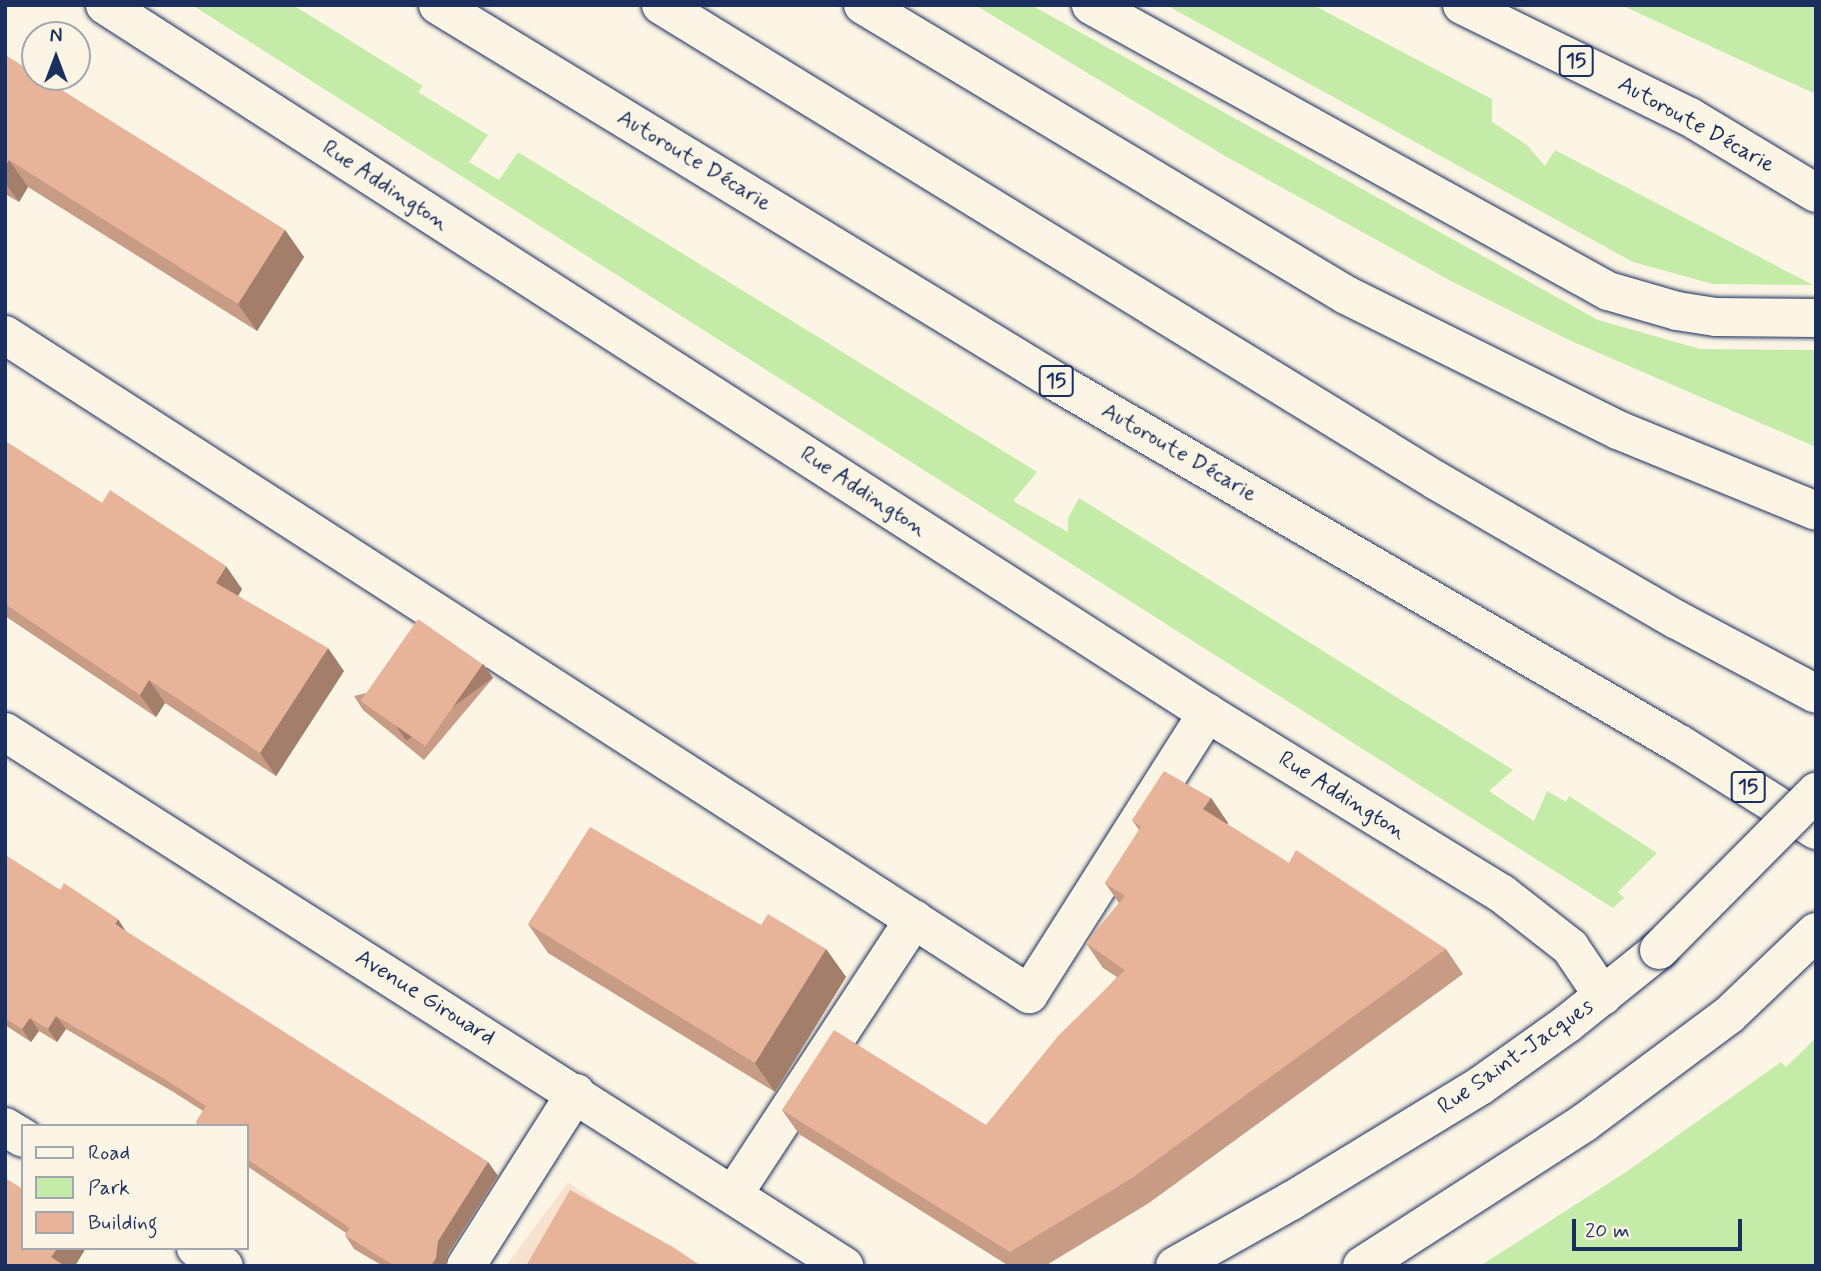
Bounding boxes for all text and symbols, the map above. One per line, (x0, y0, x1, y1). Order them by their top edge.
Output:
north arrow (21, 21, 91, 91)
text: N (50, 24, 62, 49)
road number: 15 (1558, 43, 1594, 78)
street label: Autoroute Décarie (1612, 70, 1780, 180)
street label: Autoroute Décarie (611, 104, 777, 218)
street label: Rue Addington (317, 135, 453, 237)
road number: 15 (1038, 364, 1074, 398)
street label: Autoroute Décarie (1096, 397, 1262, 509)
street label: Rue Addington (795, 441, 931, 543)
street label: Rue Addington (1273, 746, 1411, 846)
road number: 15 (1730, 770, 1766, 804)
street label: Avenue Girouard (350, 944, 500, 1052)
street label: Rue Saint-Jacques (1434, 994, 1598, 1120)
legend (21, 1124, 248, 1250)
text: Road (88, 1139, 130, 1167)
text: Park (88, 1174, 130, 1202)
scale bar (1576, 1204, 1746, 1248)
text: Building (88, 1209, 158, 1237)
text: 20 m (1585, 1217, 1630, 1245)

